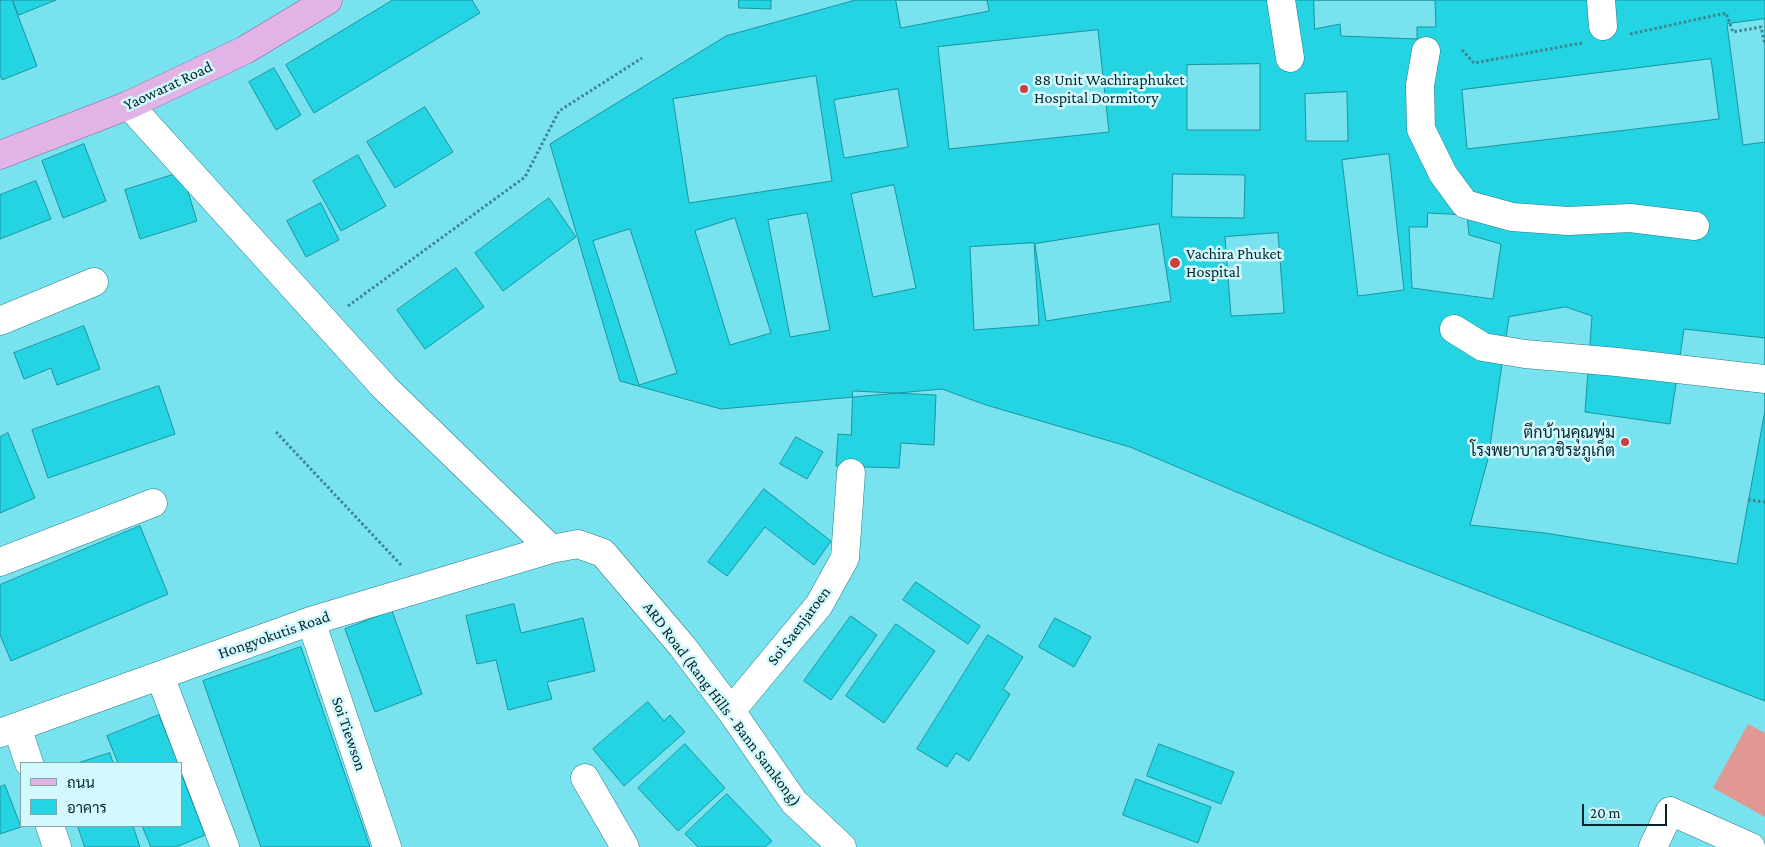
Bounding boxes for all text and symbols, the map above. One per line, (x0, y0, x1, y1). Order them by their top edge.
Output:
street label: Yaowarat Road (121, 57, 215, 115)
place label: 88 Unit Wachiraphuket Hospital Dormitory (1034, 70, 1184, 108)
marker: 88 Unit Wachiraphuket Hospital Dormitory (1018, 83, 1030, 95)
place label: Vachira Phuket Hospital (1186, 244, 1282, 282)
marker: Vachira Phuket Hospital (1168, 256, 1182, 270)
place label: ตึกบ้านคุณพุ่ม โรงพยาบาลวชิระภูเก็ต (1470, 423, 1615, 461)
marker: ตึกบ้านคุณพุ่ม โรงพยาบาลวชิระภูเก็ต (1619, 436, 1631, 448)
street label: Soi Saenjaroen (763, 583, 835, 669)
street label: ARD Road (Rang Hills - Bann Samkong) (639, 598, 805, 810)
street label: Hongyokutis Road (215, 607, 333, 663)
street label: Soi Tiewson (327, 694, 371, 774)
legend (20, 762, 182, 827)
text: ถนน (67, 775, 95, 791)
scale bar (1585, 794, 1670, 826)
text: อาคาร (67, 800, 107, 816)
text: 20 m (1590, 805, 1621, 821)

